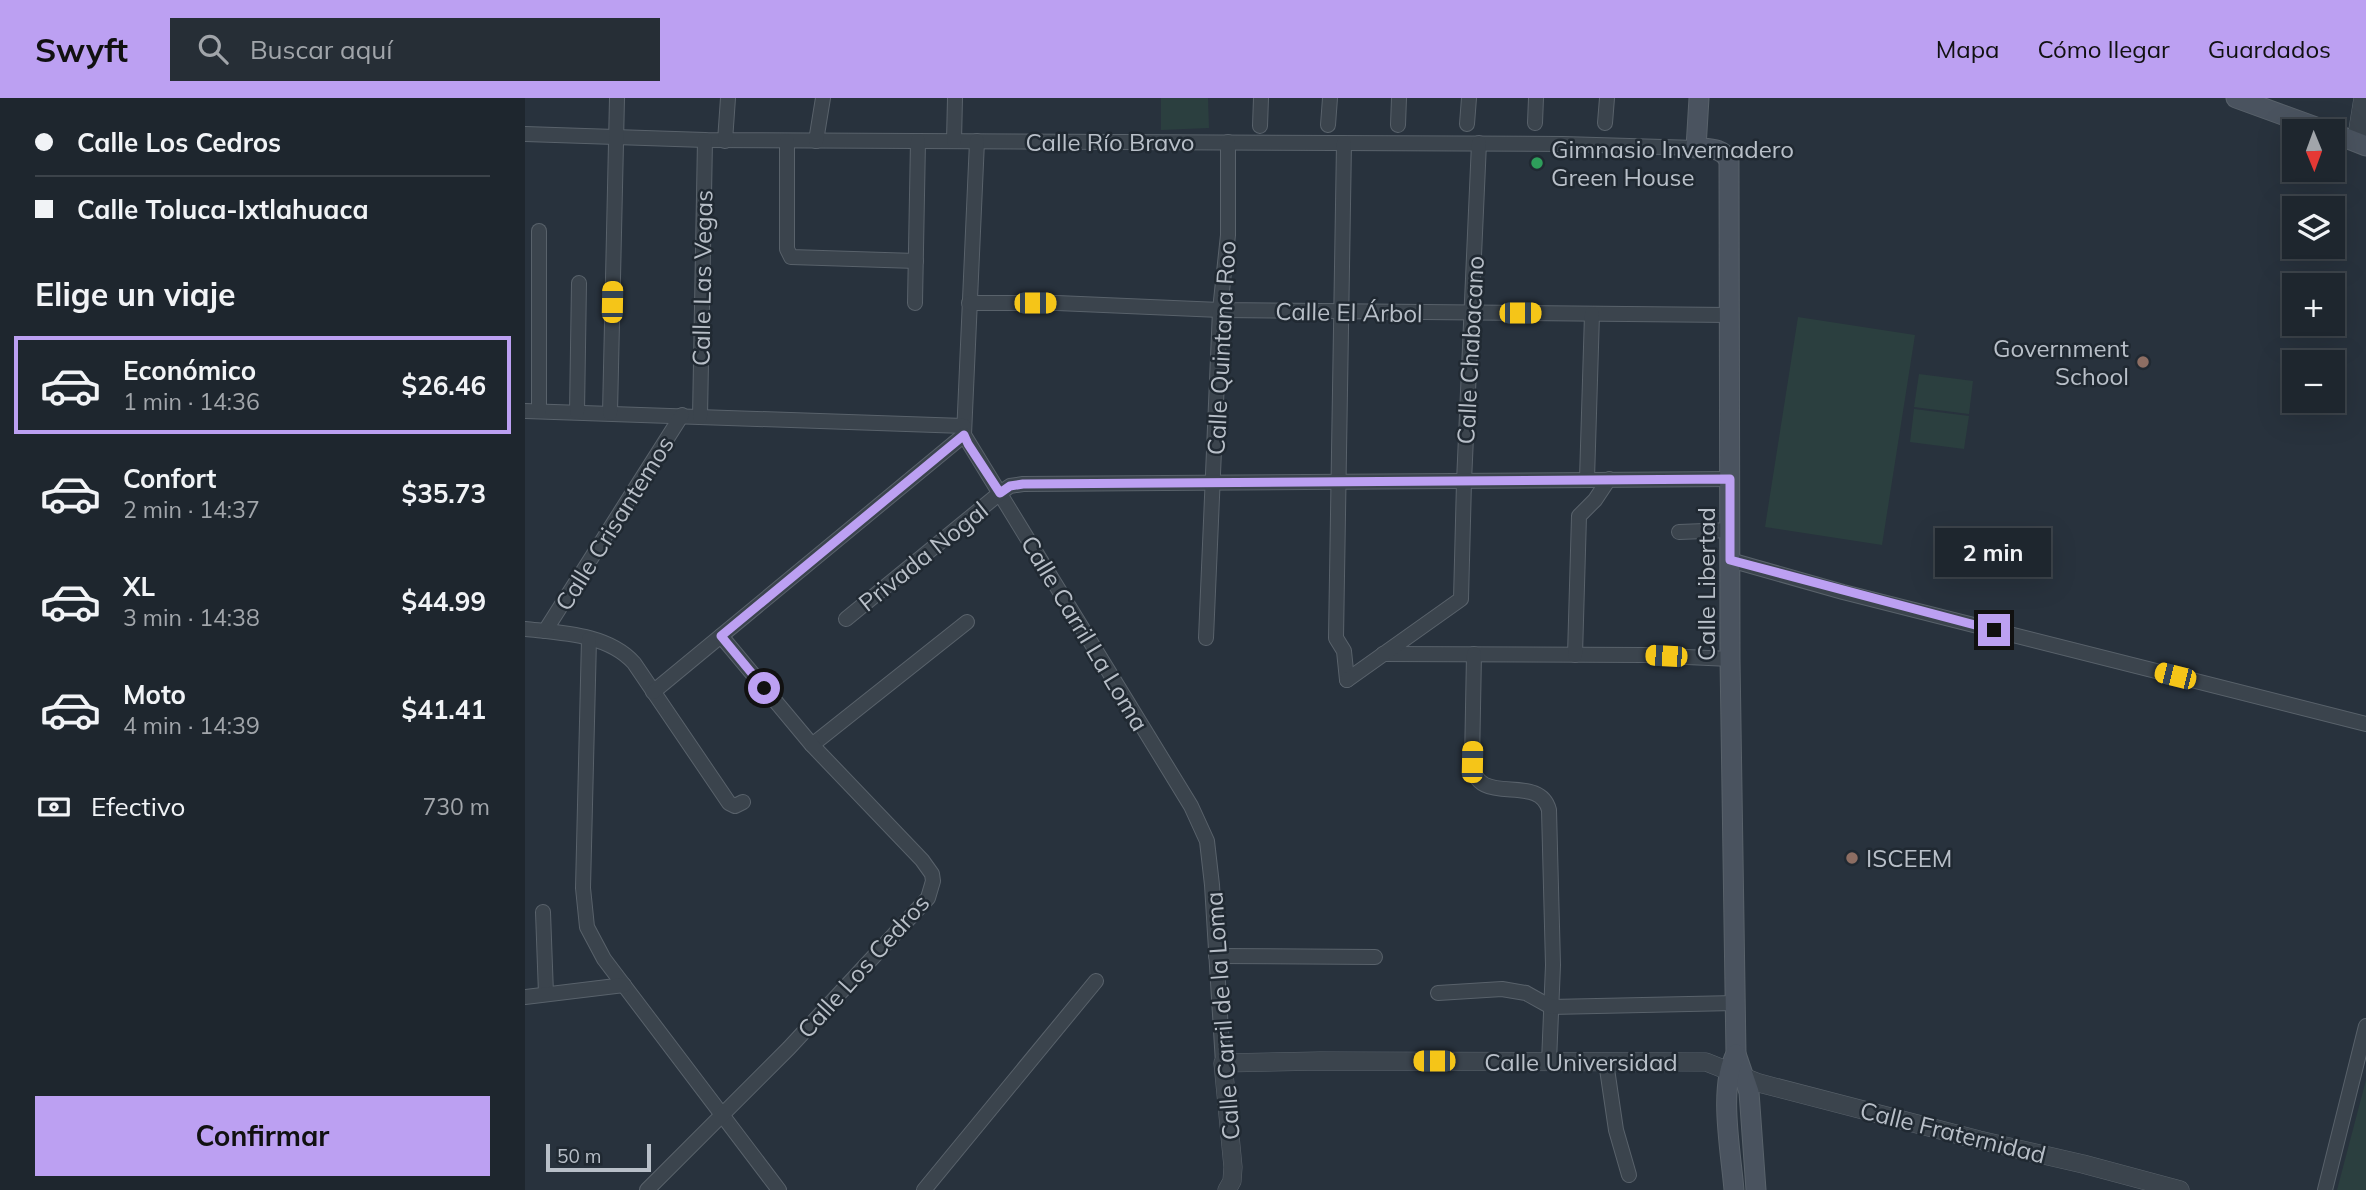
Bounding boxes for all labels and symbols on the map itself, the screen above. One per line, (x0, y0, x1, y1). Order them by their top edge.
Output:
north arrow (2282, 119, 2345, 182)
street label: Calle Río Bravo (1026, 127, 1194, 157)
place label: Gimnasio Invernadero Green House (1551, 134, 1794, 192)
marker: Gimnasio Invernadero Green House (1529, 155, 1545, 171)
street label: Calle Las Vegas (685, 190, 719, 366)
street label: Calle Quintana Roo (1200, 240, 1242, 456)
street label: Calle Chabacano (1450, 255, 1490, 445)
car (602, 281, 623, 323)
car (1015, 293, 1057, 314)
street label: Calle El Árbol (1275, 296, 1423, 328)
car (1500, 303, 1542, 324)
place label: Government School (1993, 333, 2129, 391)
marker: Government School (2135, 354, 2151, 370)
street label: Calle Crisantemos (548, 430, 680, 616)
street label: Privada Nogal (852, 495, 994, 617)
street label: Calle Libertad (1691, 507, 1721, 661)
callout: 2 min (1936, 528, 2052, 578)
street label: Calle Carril La Loma (1015, 530, 1155, 736)
route end (1978, 614, 2010, 646)
car (1645, 644, 1688, 668)
car (2153, 661, 2198, 691)
route start (748, 672, 780, 704)
car (1462, 741, 1483, 783)
place label: ISCEEM (1866, 843, 1952, 873)
marker: ISCEEM (1844, 850, 1860, 866)
street label: Calle Los Cedros (791, 888, 935, 1044)
street label: Calle Carril de la Loma (1198, 891, 1246, 1141)
street label: Calle Universidad (1484, 1047, 1678, 1077)
car (1414, 1051, 1456, 1072)
street label: Calle Fraternidad (1857, 1094, 2049, 1170)
scale bar (546, 1141, 651, 1173)

